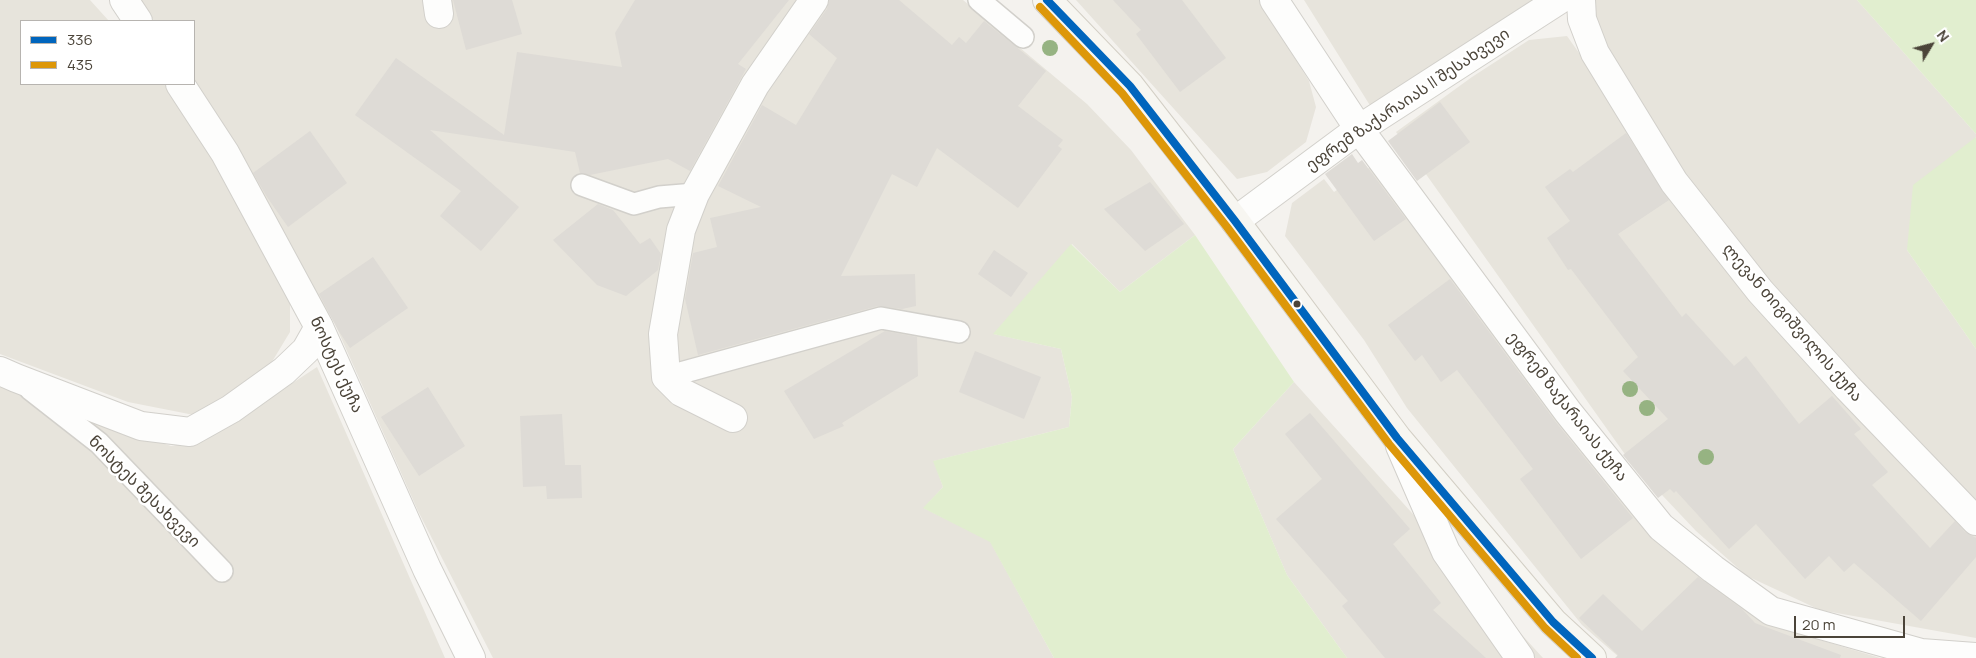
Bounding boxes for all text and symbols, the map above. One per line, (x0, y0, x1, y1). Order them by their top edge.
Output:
legend (20, 20, 195, 85)
north arrow (1906, 20, 1956, 70)
street label: ეფრემ ზაქარაიას II შესახვევი (1303, 25, 1513, 175)
text: N (1933, 26, 1954, 45)
text: 336 (67, 29, 93, 50)
text: 435 (67, 54, 93, 75)
street label: ლევან თიგიშვილის ქუჩა (1718, 240, 1866, 406)
unlabelled marker (1292, 299, 1302, 309)
street label: ნოსტეს ქუჩა (305, 314, 367, 416)
street label: ეფრემ ზაქარაიას ქუჩა (1503, 328, 1631, 486)
street label: ნოსტეს შესახვევი (84, 432, 204, 552)
scale bar (1796, 606, 1907, 638)
text: 20 m (1802, 614, 1835, 635)

